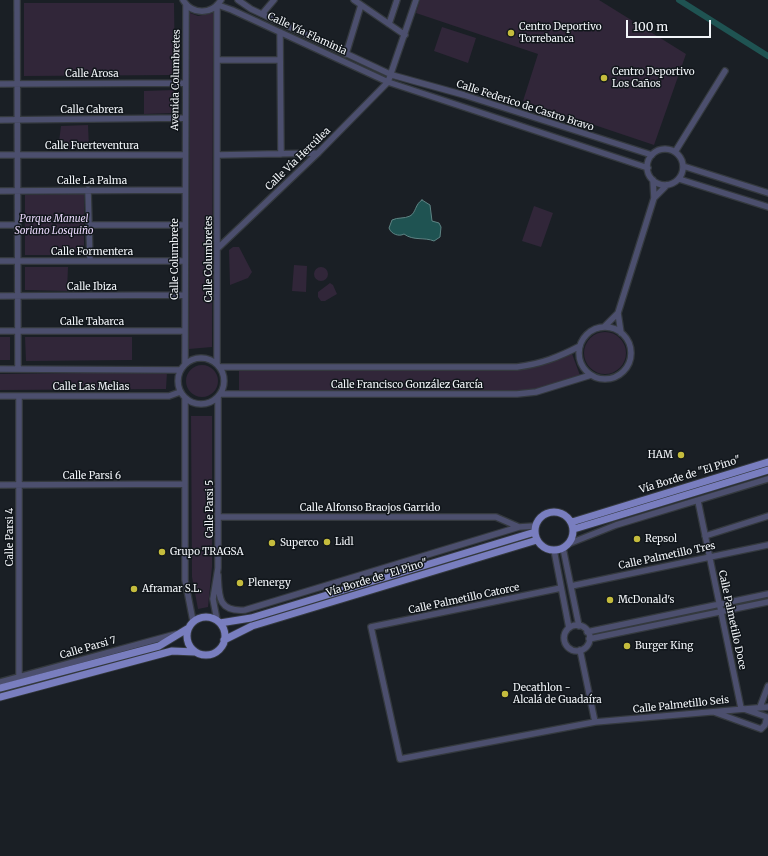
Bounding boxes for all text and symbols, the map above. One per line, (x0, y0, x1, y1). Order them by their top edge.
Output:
street label: Calle Vía Flaminia (265, 10, 349, 58)
scale bar (628, 12, 713, 38)
text: 100 m (633, 19, 668, 34)
place label: Centro Deportivo Torrebanca (519, 21, 602, 44)
marker: Centro Deportivo Torrebanca (506, 28, 516, 38)
street label: Avenida Columbretes (169, 29, 183, 131)
place label: Centro Deportivo Los Caños (612, 66, 695, 90)
street label: Calle Arosa (65, 68, 119, 80)
marker: Centro Deportivo Los Caños (599, 73, 609, 83)
street label: Calle Federico de Castro Bravo (455, 78, 595, 134)
street label: Calle Cabrera (61, 104, 123, 116)
street label: Calle Vía Hercúlea (263, 125, 333, 193)
street label: Calle Fuerteventura (45, 140, 139, 152)
street label: Calle La Palma (57, 175, 127, 187)
park label: Parque Manuel Soriano Losquiño (14, 213, 94, 236)
street label: Calle Columbretes (203, 216, 215, 302)
street label: Calle Columbrete (169, 218, 181, 300)
street label: Calle Formentera (51, 246, 133, 258)
street label: Calle Ibiza (67, 281, 117, 293)
street label: Calle Tabarca (60, 316, 124, 328)
street label: Calle Francisco González García (331, 379, 483, 391)
street label: Calle Las Melias (53, 381, 129, 393)
place label: HAM (648, 449, 673, 461)
marker: HAM (676, 450, 686, 460)
street label: Vía Borde de "El Pino" (638, 454, 742, 496)
street label: Calle Parsi 6 (63, 470, 121, 482)
street label: Calle Parsi 5 (204, 480, 216, 538)
street label: Calle Alfonso Braojos Garrido (300, 502, 440, 514)
street label: Calle Parsi 4 (4, 508, 16, 566)
place label: Repsol (645, 533, 677, 545)
marker: Repsol (632, 534, 642, 544)
place label: Lidl (335, 536, 354, 548)
place label: Superco (280, 537, 319, 549)
marker: Lidl (322, 537, 332, 547)
marker: Superco (267, 538, 277, 548)
street label: Calle Palmetillo Tres (617, 540, 717, 572)
place label: Grupo TRAGSA (170, 546, 243, 558)
marker: Grupo TRAGSA (157, 547, 167, 557)
street label: Vía Borde de "El Pino" (325, 557, 429, 599)
street label: Calle Palmetillo Doce (716, 569, 748, 671)
place label: Plenergy (248, 577, 291, 589)
marker: Plenergy (235, 578, 245, 588)
street label: Calle Palmetillo Catorce (407, 581, 521, 617)
place label: Aframar S.L. (142, 583, 202, 595)
marker: Aframar S.L. (129, 584, 139, 594)
place label: McDonald's (618, 594, 674, 606)
marker: McDonald's (605, 595, 615, 605)
street label: Calle Parsi 7 (58, 634, 118, 662)
place label: Burger King (635, 640, 693, 652)
marker: Burger King (622, 641, 632, 651)
place label: Decathlon - Alcalá de Guadaíra (513, 682, 602, 706)
marker: Decathlon - Alcalá de Guadaíra (500, 689, 510, 699)
street label: Calle Palmetillo Seis (632, 694, 730, 716)

